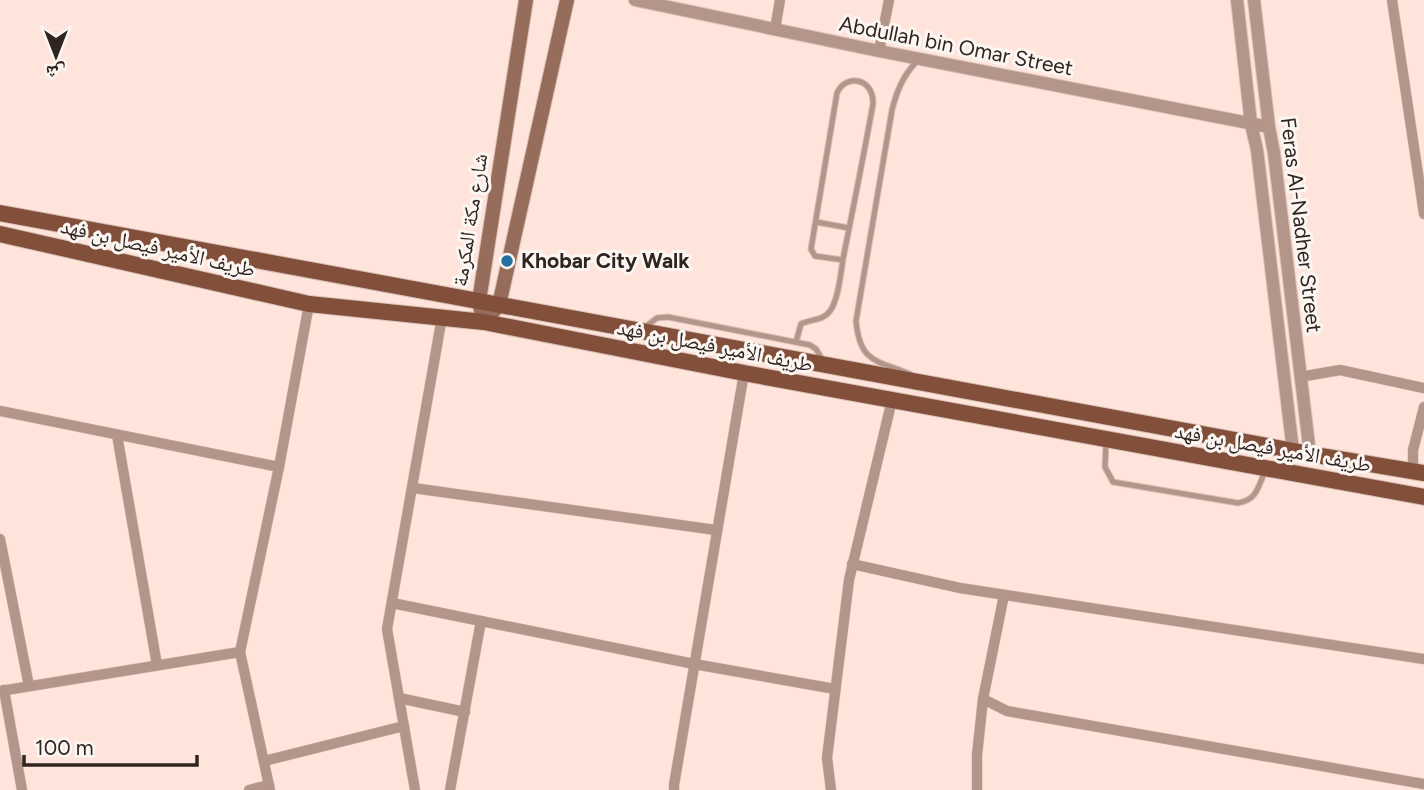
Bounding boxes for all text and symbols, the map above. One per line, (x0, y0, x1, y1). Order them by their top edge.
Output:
street label: Abdullah bin Omar Street (837, 11, 1075, 80)
north arrow (21, 21, 91, 91)
text: ش (46, 61, 66, 84)
street label: Feras Al-Nadher Street (1276, 116, 1327, 334)
street label: شارع مكة المكرمة (447, 152, 493, 288)
street label: طريف الأمير فيصل بن فهد (58, 213, 258, 283)
place label: Khobar City Walk (521, 248, 690, 273)
marker: Khobar City Walk (499, 253, 515, 269)
street label: طريف الأمير فيصل بن فهد (615, 314, 815, 378)
street label: طريف الأمير فيصل بن فهد (1173, 418, 1373, 478)
scale bar (24, 724, 198, 768)
text: 100 m (35, 735, 94, 760)

